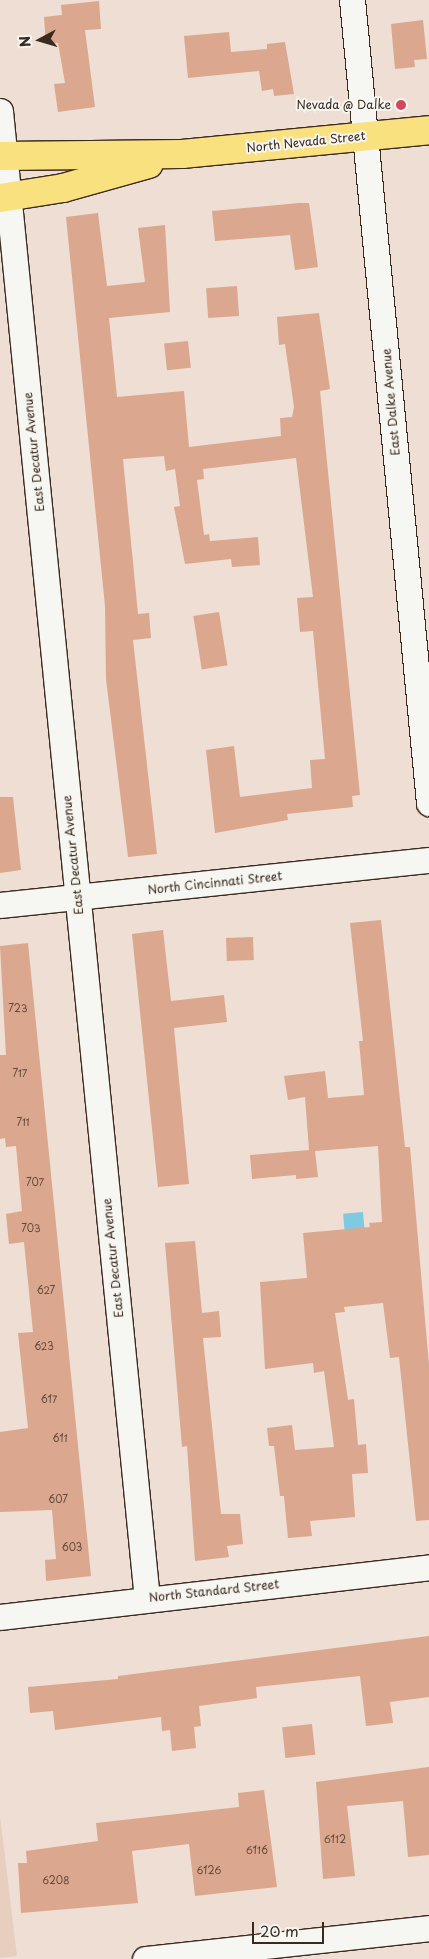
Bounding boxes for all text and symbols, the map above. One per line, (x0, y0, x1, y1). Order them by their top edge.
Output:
north arrow (15, 15, 65, 65)
text: N (14, 35, 36, 48)
place label: Nevada @ Dalke (296, 98, 391, 112)
marker: Nevada @ Dalke (395, 99, 407, 111)
street label: North Nevada Street (245, 129, 367, 155)
street label: East Dalke Avenue (379, 348, 403, 456)
street label: East Decatur Avenue (21, 391, 47, 513)
street label: East Decatur Avenue (60, 794, 86, 916)
street label: North Cincinnati Street (146, 869, 284, 897)
house number: 723 (8, 1002, 28, 1014)
house number: 717 (13, 1067, 27, 1079)
house number: 711 (16, 1116, 30, 1128)
house number: 707 (26, 1176, 44, 1188)
street label: East Decatur Avenue (100, 1197, 126, 1319)
house number: 703 (21, 1222, 41, 1234)
house number: 627 (37, 1284, 55, 1296)
house number: 623 (34, 1340, 54, 1352)
house number: 617 (41, 1393, 57, 1405)
house number: 611 (52, 1432, 68, 1444)
house number: 607 (48, 1493, 68, 1505)
house number: 603 (62, 1541, 82, 1553)
street label: North Standard Street (148, 1577, 280, 1605)
house number: 6112 (324, 1833, 346, 1845)
house number: 6116 (246, 1844, 268, 1856)
house number: 6126 (197, 1864, 221, 1876)
house number: 6208 (42, 1874, 70, 1886)
scale bar (254, 1912, 326, 1944)
text: 20 m (260, 1919, 299, 1942)

